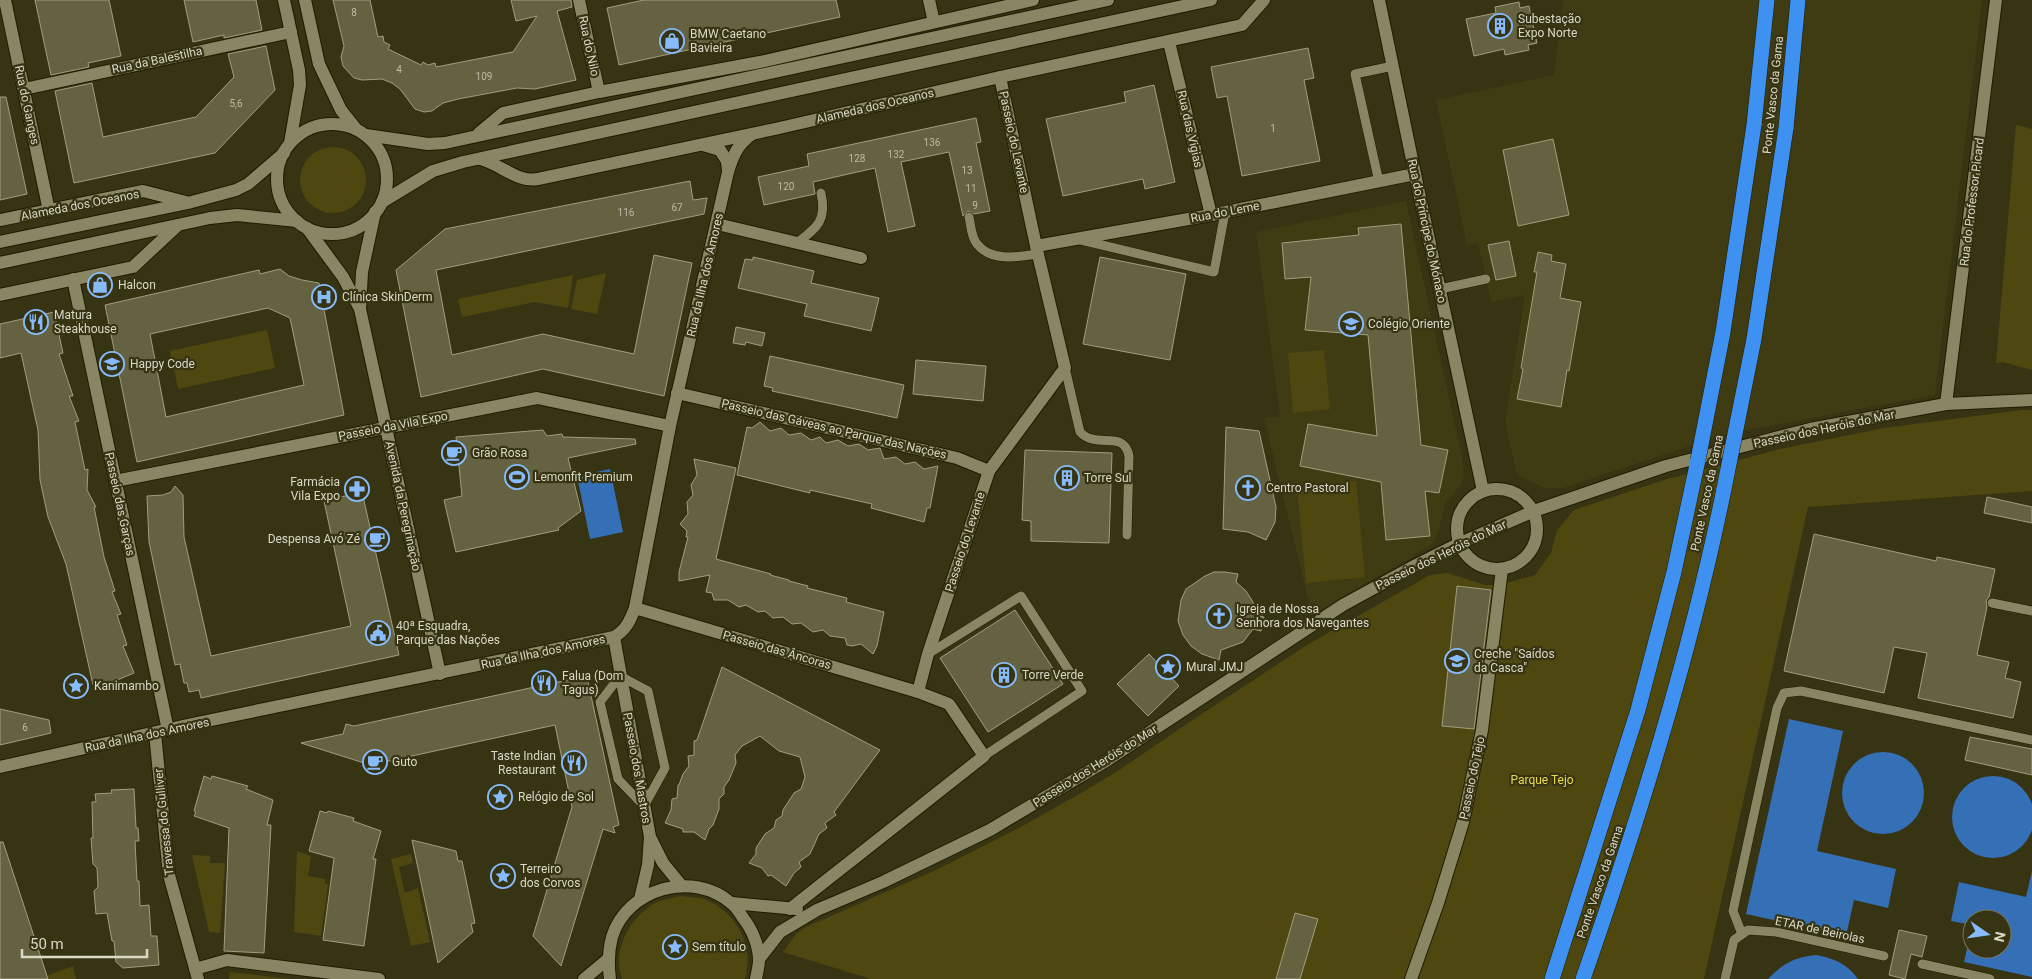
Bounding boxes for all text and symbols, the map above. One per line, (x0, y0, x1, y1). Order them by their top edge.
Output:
house number: 8 (351, 7, 357, 18)
place label: Subestação Expo Norte (1518, 12, 1581, 40)
building icon: Subestação Expo Norte (1487, 13, 1513, 39)
street label: Rua do Nilo (576, 15, 602, 78)
place label: BMW Caetano Bavieira (690, 27, 766, 55)
shop icon: BMW Caetano Bavieira (659, 28, 685, 54)
street label: Ponte Vasco da Gama (1760, 35, 1786, 155)
street label: Rua da Balestilha (110, 44, 204, 76)
street label: Rua do Ganges (12, 64, 42, 146)
house number: 4 (396, 64, 402, 75)
house number: 109 (476, 71, 492, 82)
street label: Alameda dos Oceanos (815, 86, 935, 126)
street label: Rua das Vigias (1174, 89, 1206, 169)
street label: Passeio do Levante (996, 90, 1032, 194)
house number: 5,6 (229, 98, 243, 109)
house number: 1 (1270, 123, 1276, 134)
house number: 136 (924, 137, 941, 148)
street label: Rua do Professor Picard (1957, 137, 1987, 267)
house number: 132 (888, 149, 905, 160)
house number: 128 (849, 153, 866, 164)
street label: Rua do Príncipe do Mónaco (1405, 158, 1449, 304)
house number: 13 (961, 165, 973, 176)
house number: 120 (778, 181, 795, 192)
house number: 11 (965, 183, 977, 194)
street label: Alameda dos Oceanos (20, 187, 140, 223)
street label: Rua do Leme (1189, 198, 1261, 226)
house number: 9 (972, 200, 978, 211)
house number: 67 (671, 202, 683, 213)
house number: 116 (618, 207, 635, 218)
street label: Rua da Ilha dos Amores (684, 212, 726, 338)
shop icon: Halcon (87, 272, 113, 298)
place label: Halcon (118, 278, 156, 292)
hospital icon: Clínica SkinDerm (311, 284, 337, 310)
place label: Clínica SkinDerm (342, 290, 433, 304)
place label: Matura Steakhouse (54, 308, 117, 336)
restaurant icon: Matura Steakhouse (23, 309, 49, 335)
school or university icon: Colégio Oriente (1338, 311, 1364, 337)
place label: Colégio Oriente (1368, 317, 1450, 331)
school or university icon: Happy Code (99, 351, 125, 377)
place label: Happy Code (130, 357, 195, 371)
street label: Passeio das Gáveas ao Parque das Nações (720, 396, 948, 462)
street label: Passeio dos Heróis do Mar (1752, 407, 1896, 451)
street label: Passeio da Vila Expo (337, 408, 449, 443)
street label: Ponte Vasco da Gama (1688, 434, 1726, 552)
street label: Avenida da Peregrinação (382, 440, 424, 572)
cafe icon: Grão Rosa (441, 440, 467, 466)
place label: Grão Rosa (472, 446, 527, 460)
street label: Passeio das Garças (102, 451, 138, 557)
sports icon: Lemonfit Premium (504, 464, 530, 490)
building icon: Torre Sul (1054, 465, 1080, 491)
place label: Lemonfit Premium (534, 470, 633, 484)
place label: Torre Sul (1084, 471, 1131, 485)
place label: Farmácia Vila Expo (290, 475, 340, 503)
church icon: Centro Pastoral (1235, 475, 1261, 501)
pharmacy icon: Farmácia Vila Expo (344, 476, 370, 502)
place label: Centro Pastoral (1266, 481, 1349, 495)
street label: Passeio do Levante (942, 490, 988, 594)
street label: Passeio dos Heróis do Mar (1373, 517, 1509, 593)
cafe icon: Despensa Avó Zé (364, 526, 390, 552)
place label: Despensa Avó Zé (268, 532, 360, 546)
place label: Igreja de Nossa Senhora dos Navegantes (1236, 602, 1369, 630)
church icon: Igreja de Nossa Senhora dos Navegantes (1206, 603, 1232, 629)
place label: 40ª Esquadra, Parque das Nações (396, 619, 500, 647)
public building icon: 40ª Esquadra, Parque das Nações (365, 620, 391, 646)
street label: Passeio das Âncoras (721, 627, 833, 672)
street label: Rua da Ilha dos Amores (480, 632, 606, 672)
place label: Creche "Saídos da Casca" (1474, 647, 1555, 675)
school or university icon: Creche "Saídos da Casca" (1444, 648, 1470, 674)
place icon: Mural JMJ (1155, 654, 1181, 680)
place label: Mural JMJ (1186, 660, 1243, 674)
building icon: Torre Verde (991, 662, 1017, 688)
place label: Torre Verde (1022, 668, 1084, 682)
place label: Falua (Dom Tagus) (562, 669, 623, 697)
restaurant icon: Falua (Dom Tagus) (531, 670, 557, 696)
place icon: Kanimambo (63, 673, 89, 699)
place label: Kanimambo (94, 679, 159, 693)
street label: Passeio dos Mastros (620, 711, 654, 825)
street label: Rua da Ilha dos Amores (84, 715, 210, 755)
house number: 6 (22, 722, 28, 733)
street label: Passeio dos Heróis do Mar (1030, 722, 1160, 810)
street label: Passeio do Tejo (1456, 735, 1488, 821)
cafe icon: Guto (362, 749, 388, 775)
place label: Taste Indian Restaurant (491, 749, 556, 777)
restaurant icon: Taste Indian Restaurant (561, 750, 587, 776)
place label: Guto (392, 755, 418, 769)
street label: Travessa do Gulliver (151, 768, 177, 876)
park label: Parque Tejo (1510, 773, 1574, 787)
place icon: Relógio de Sol (487, 784, 513, 810)
place label: Relógio de Sol (518, 790, 594, 804)
street label: Ponte Vasco da Gama (1574, 824, 1626, 940)
place label: Terreiro dos Corvos (520, 862, 580, 890)
place icon: Terreiro dos Corvos (490, 863, 516, 889)
north arrow (1962, 909, 2012, 959)
street label: ETAR de Beirolas (1774, 914, 1866, 946)
scale bar (22, 926, 148, 958)
text: N (1991, 930, 2009, 944)
place icon: Sem título (662, 934, 688, 960)
text: 50 m (30, 935, 64, 953)
place label: Sem título (692, 940, 746, 954)

